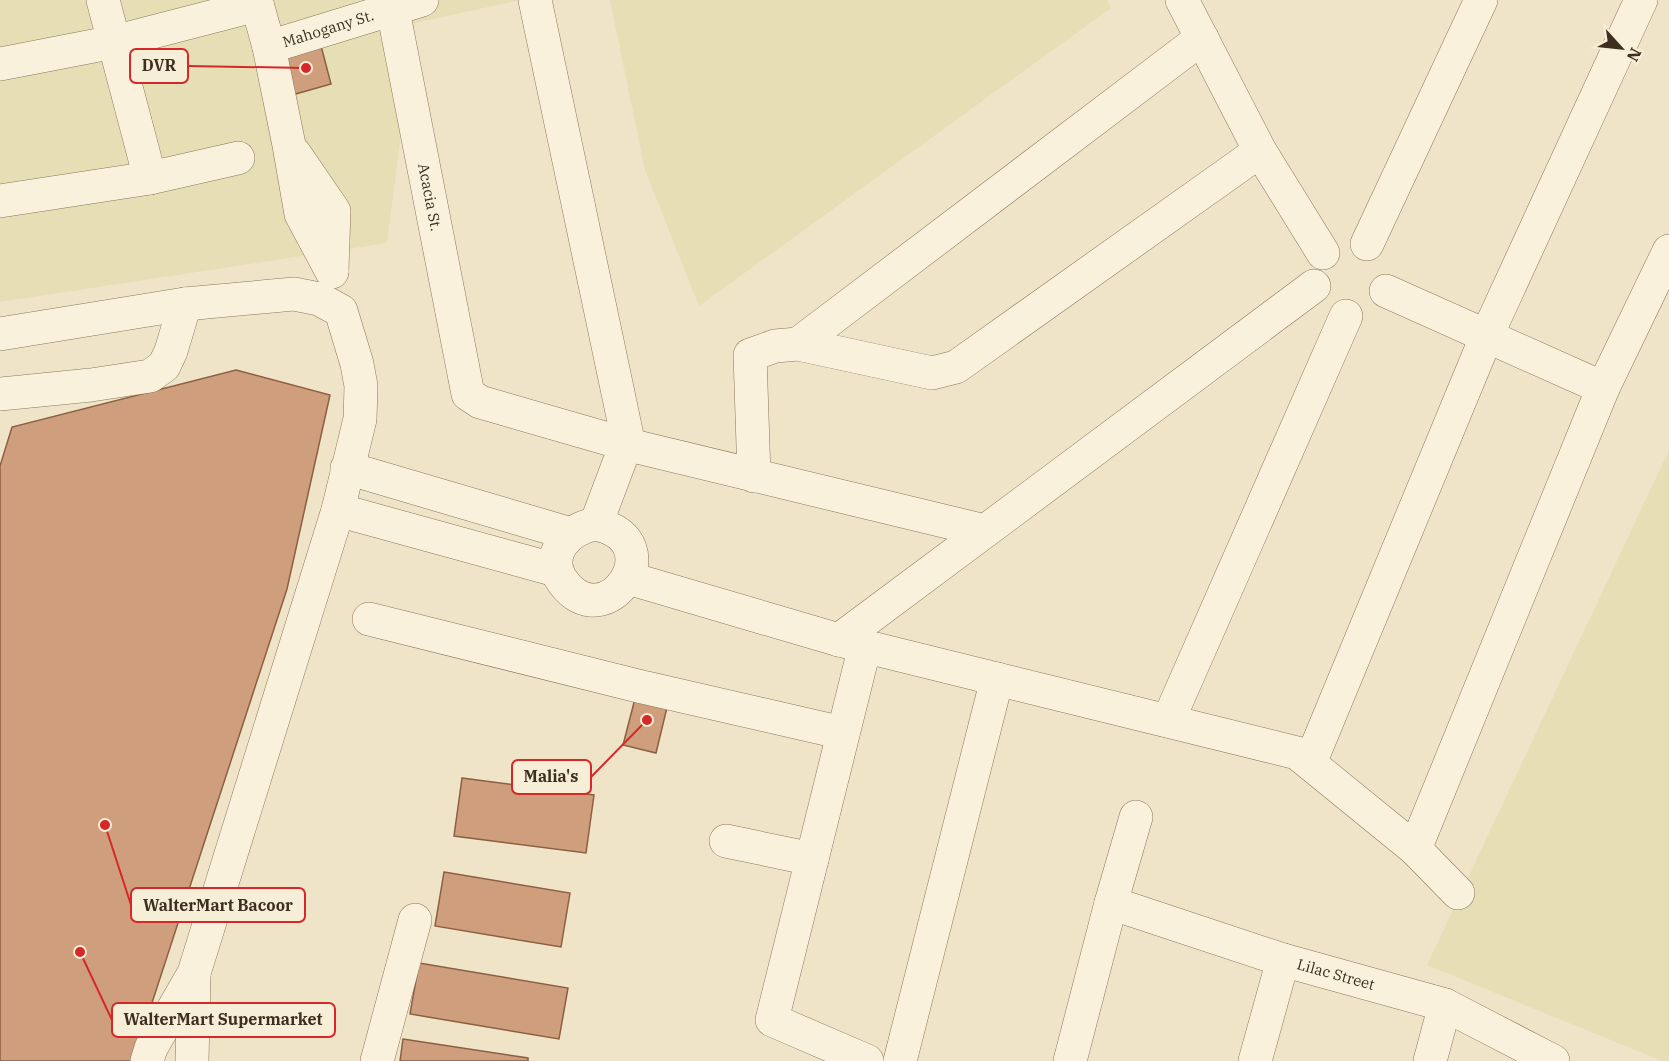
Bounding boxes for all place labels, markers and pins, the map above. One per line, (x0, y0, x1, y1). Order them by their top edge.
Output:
callout: DVR (130, 49, 188, 83)
callout: Malia's (512, 760, 591, 794)
callout: WalterMart Bacoor (131, 888, 305, 922)
callout: WalterMart Supermarket (112, 1003, 335, 1037)

